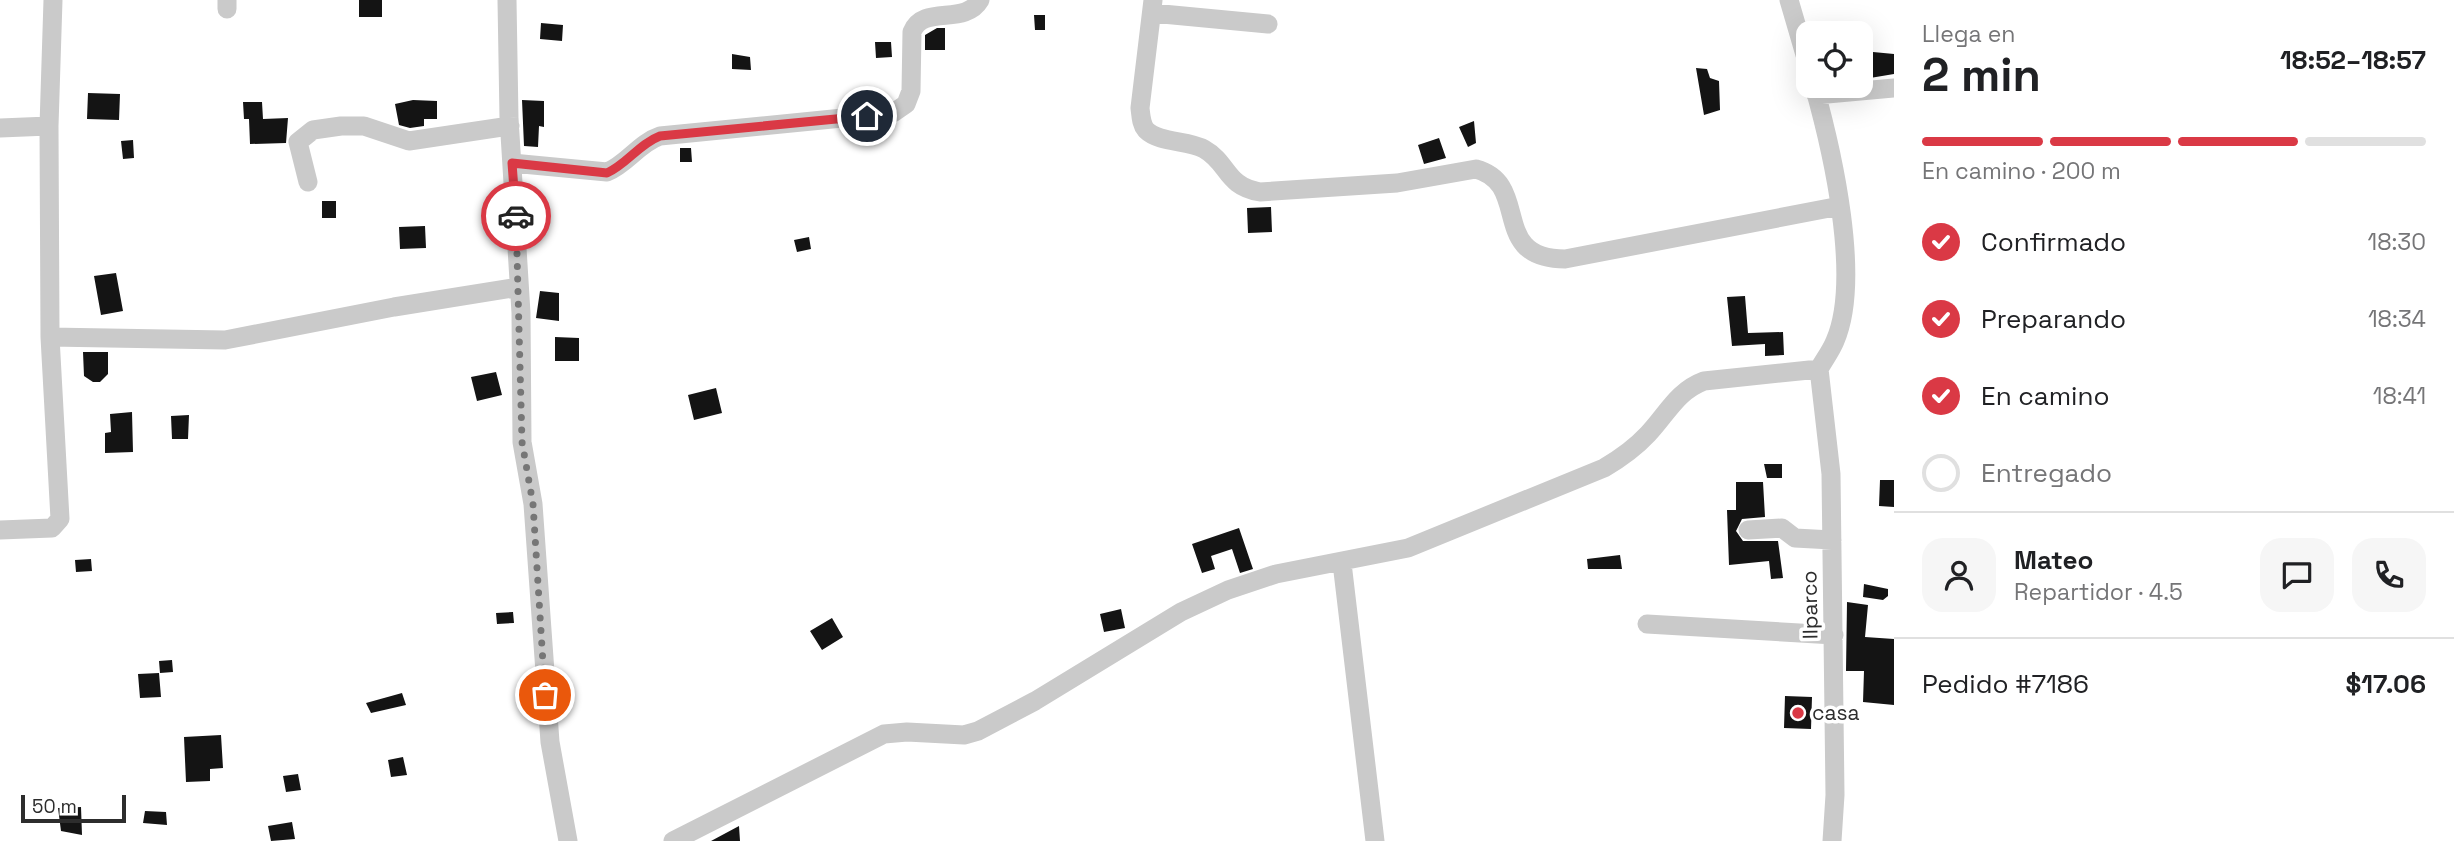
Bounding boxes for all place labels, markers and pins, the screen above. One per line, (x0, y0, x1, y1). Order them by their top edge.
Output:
pin (837, 86, 897, 146)
pin (515, 665, 575, 725)
place label: casa (1812, 699, 1860, 726)
marker: casa (1790, 705, 1806, 721)

